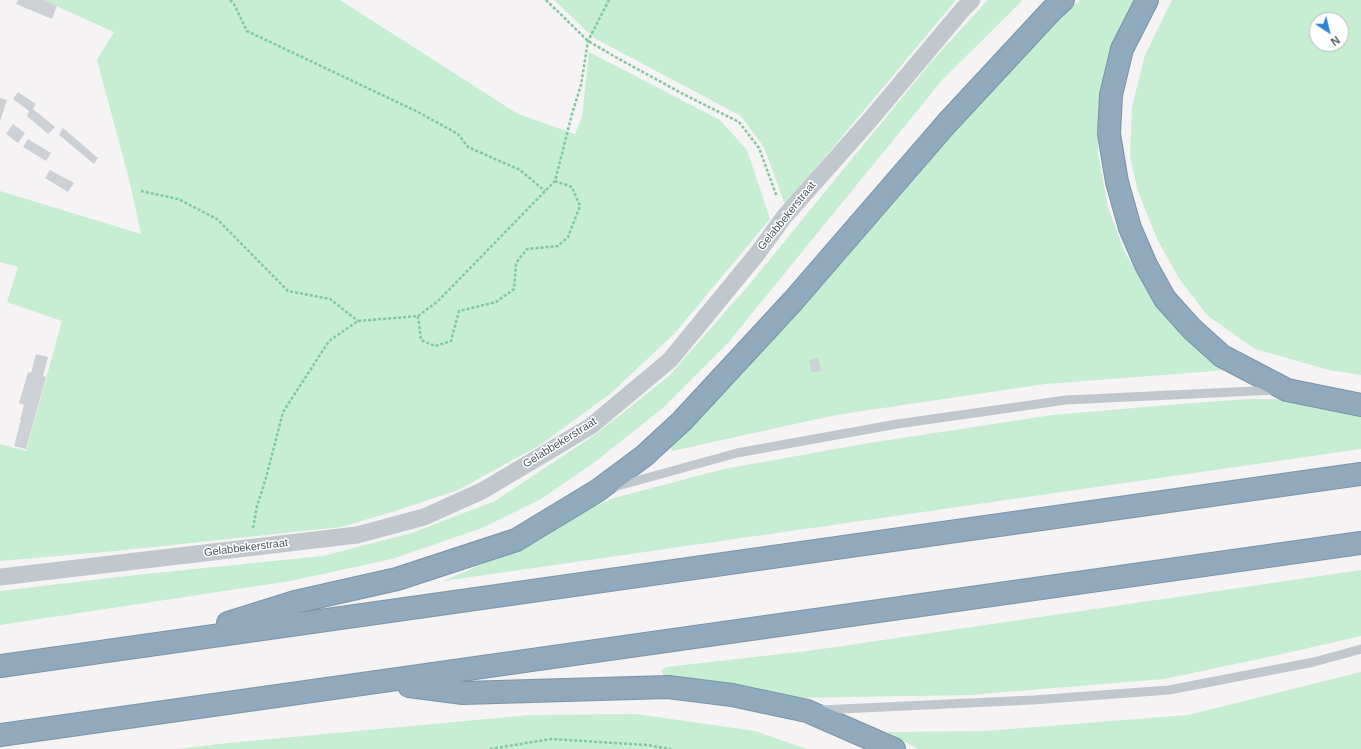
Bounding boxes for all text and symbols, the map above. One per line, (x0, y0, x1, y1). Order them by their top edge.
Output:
north arrow (1309, 12, 1349, 52)
text: N (1329, 34, 1342, 48)
street label: Gelabbekerstraat (755, 179, 819, 253)
street label: Gelabbekerstraat (521, 415, 599, 471)
street label: Gelabbekerstraat (203, 536, 289, 560)

